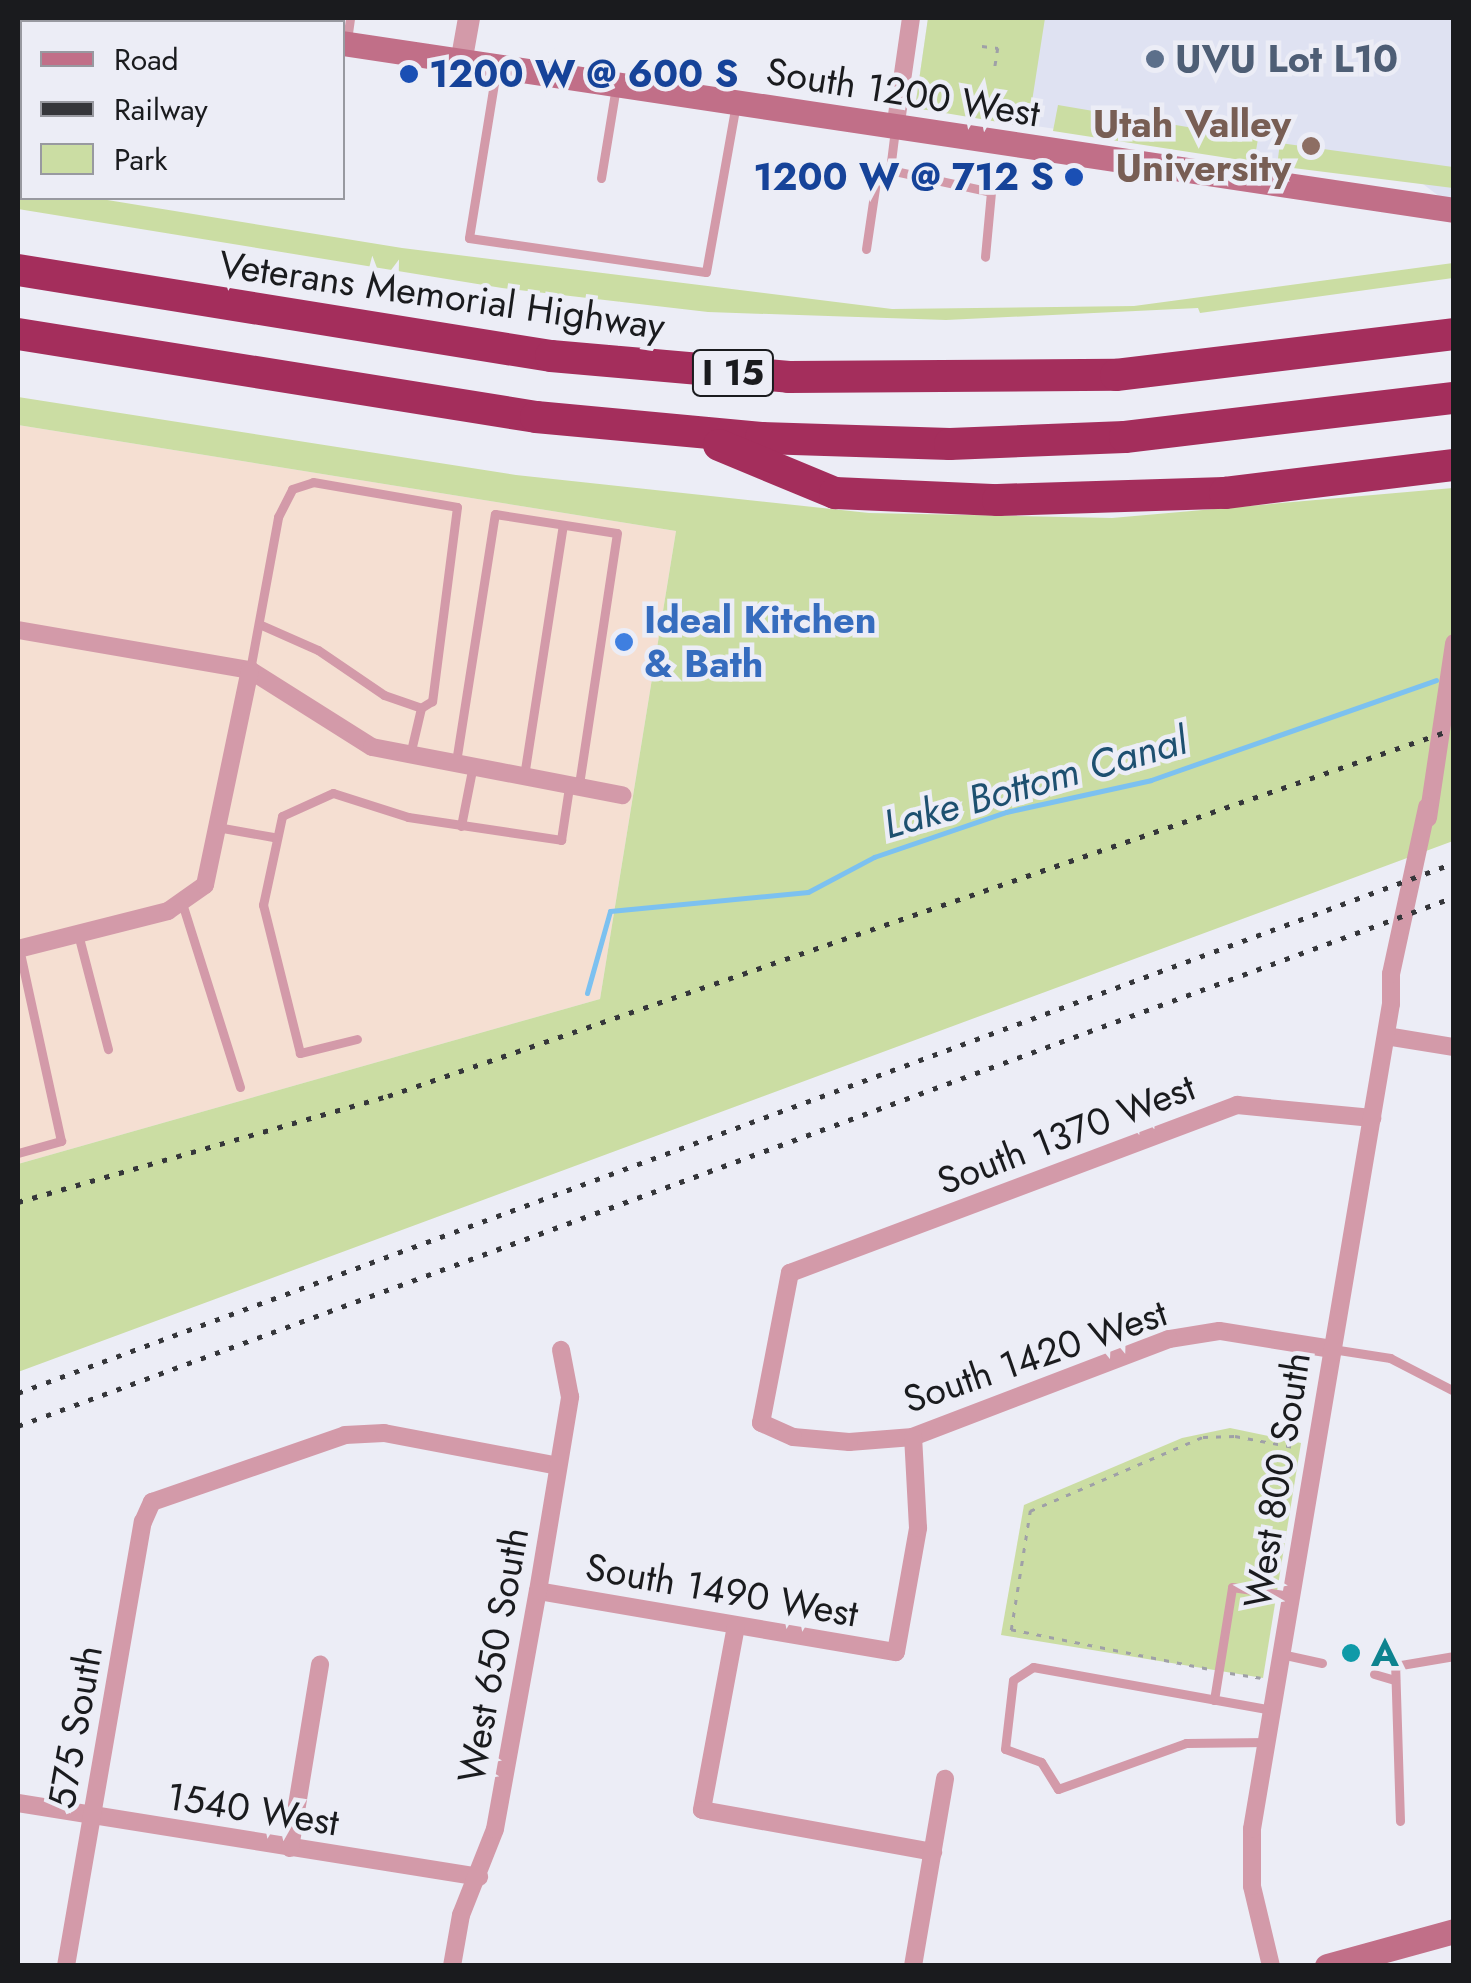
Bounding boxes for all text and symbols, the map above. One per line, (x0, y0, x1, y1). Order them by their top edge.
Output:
legend (20, 20, 345, 200)
place label: UVU Lot L10 (1175, 36, 1398, 82)
text: Road (114, 38, 179, 81)
street label: South 1200 West (763, 48, 1043, 136)
marker: UVU Lot L10 (1144, 48, 1166, 70)
place label: 1200 W @ 600 S (429, 51, 738, 97)
marker: 1200 W @ 600 S (398, 63, 420, 85)
text: Railway (114, 88, 208, 131)
place label: Utah Valley University (1093, 101, 1291, 190)
marker: Utah Valley University (1300, 135, 1322, 157)
text: Park (114, 138, 167, 181)
place label: 1200 W @ 712 S (753, 154, 1054, 200)
marker: 1200 W @ 712 S (1063, 166, 1085, 188)
street label: Veterans Memorial Highway (216, 241, 668, 349)
road number: I 15 (690, 343, 776, 403)
place label: Ideal Kitchen & Bath (644, 597, 877, 686)
marker: Ideal Kitchen & Bath (613, 631, 635, 653)
water label: Lake Bottom Canal (878, 716, 1192, 848)
street label: South 1370 West (931, 1064, 1201, 1204)
street label: South 1420 West (897, 1290, 1173, 1422)
street label: West 800 South (1234, 1349, 1320, 1611)
street label: West 650 South (448, 1524, 538, 1786)
street label: South 1490 West (582, 1544, 862, 1636)
place label: A (1371, 1630, 1399, 1676)
street label: 575 South (38, 1642, 112, 1812)
marker: A (1340, 1642, 1362, 1664)
street label: 1540 West (164, 1773, 342, 1845)

